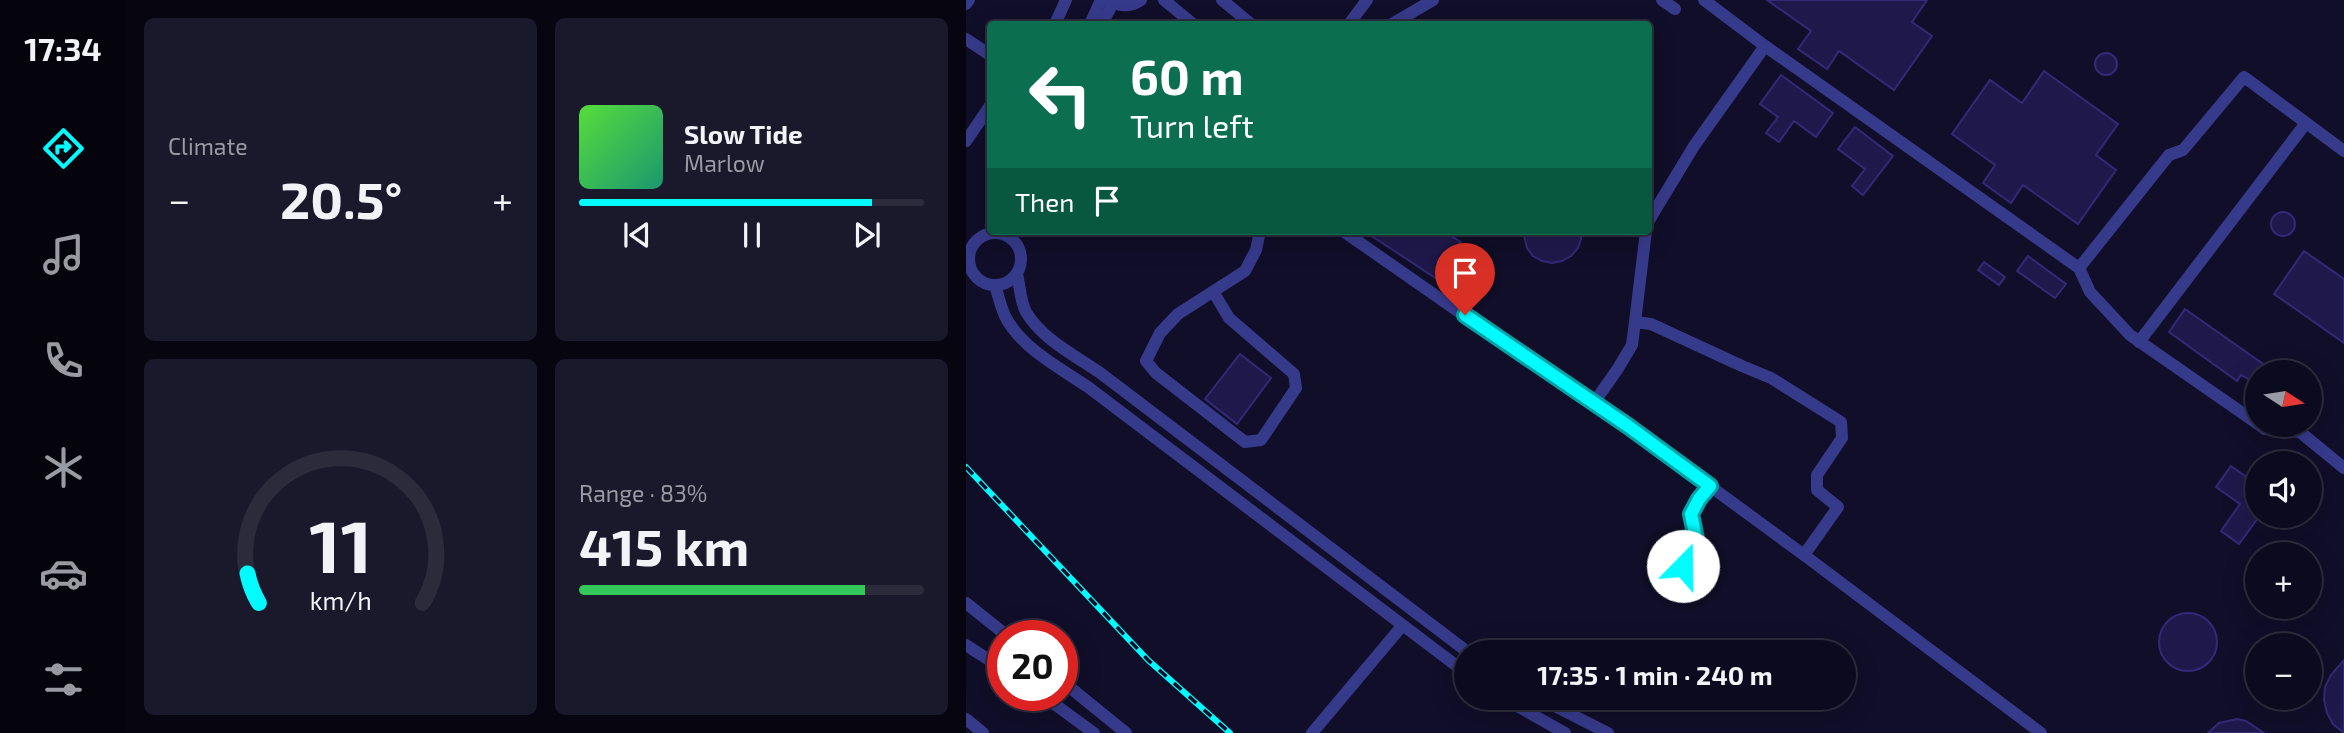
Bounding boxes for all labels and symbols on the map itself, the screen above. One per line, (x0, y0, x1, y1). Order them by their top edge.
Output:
pin (1435, 243, 1495, 315)
north arrow (2245, 360, 2322, 438)
position arrow (1646, 529, 1720, 603)
speed limit sign: 20 (987, 620, 1078, 711)

